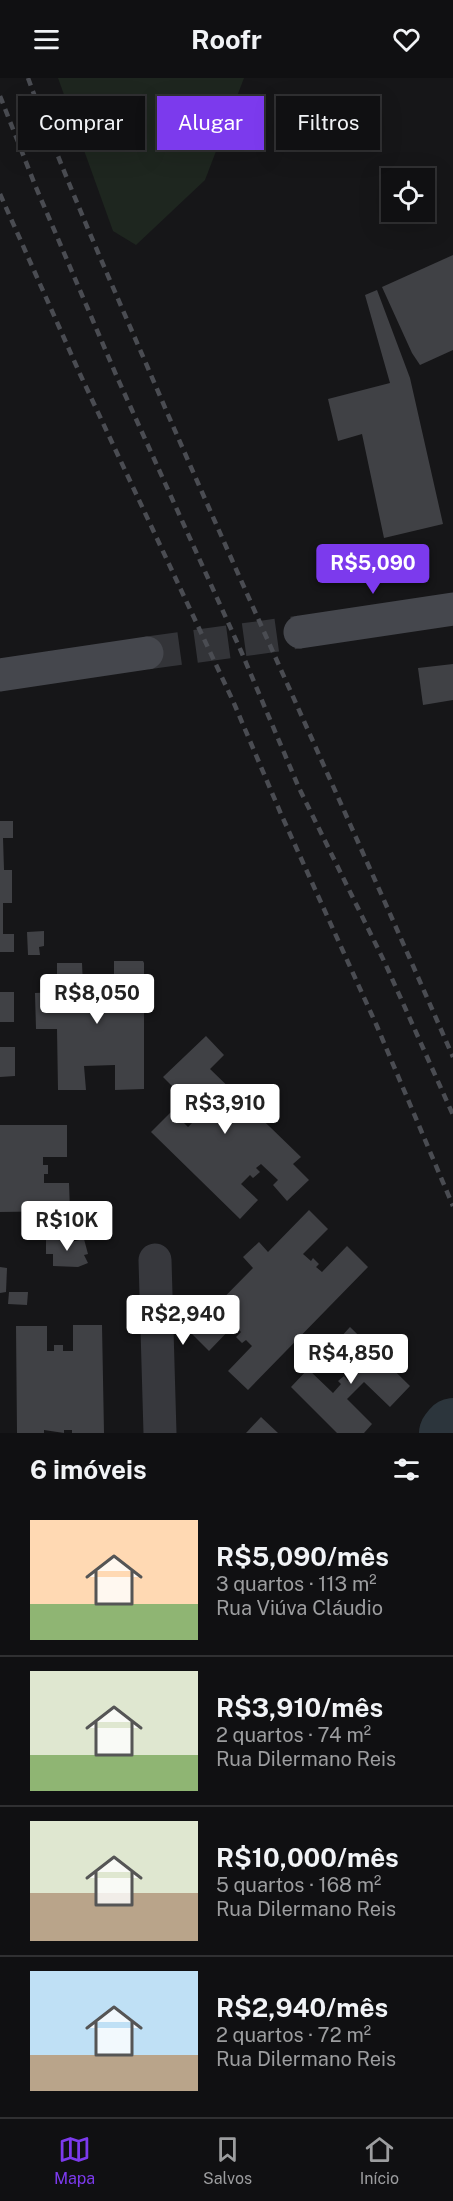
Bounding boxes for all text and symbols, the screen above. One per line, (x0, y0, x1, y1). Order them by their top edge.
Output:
icon: menu (30, 23, 63, 56)
text: Roofr (191, 23, 262, 55)
icon: heart (390, 23, 423, 56)
chip: Comprar (18, 96, 145, 150)
chip: Alugar (157, 96, 264, 150)
chip: Filtros (276, 96, 380, 150)
map controls (381, 168, 435, 222)
button: locate (381, 168, 435, 222)
pin: R$5,090 (318, 544, 428, 595)
text: R$5,090 (330, 551, 416, 575)
pin: R$8,050 (42, 974, 152, 1025)
text: R$8,050 (54, 981, 140, 1005)
pin: R$3,910 (170, 1084, 280, 1135)
text: R$3,910 (185, 1091, 266, 1115)
pin: R$10K (25, 1201, 109, 1252)
text: R$10K (35, 1208, 99, 1232)
pin: R$2,940 (128, 1295, 238, 1346)
text: R$2,940 (141, 1302, 225, 1326)
pin: R$4,850 (296, 1334, 406, 1385)
text: R$4,850 (308, 1341, 394, 1365)
icon: filters (390, 1453, 423, 1486)
text: 6 imóveis (30, 1454, 147, 1485)
text: R$5,090/mês (216, 1541, 389, 1572)
icon: home (78, 1544, 150, 1616)
text: 3 quartos · 113 m² (216, 1572, 377, 1596)
text: Rua Viúva Cláudio (216, 1596, 383, 1620)
text: R$3,910/mês (216, 1692, 383, 1723)
icon: home (78, 1695, 150, 1767)
text: 2 quartos · 74 m² (216, 1723, 371, 1747)
text: Rua Dilermano Reis (216, 1747, 396, 1771)
text: R$10,000/mês (216, 1842, 399, 1873)
icon: home (78, 1845, 150, 1917)
text: 5 quartos · 168 m² (216, 1873, 381, 1897)
text: Rua Dilermano Reis (216, 1897, 396, 1921)
text: R$2,940/mês (216, 1992, 388, 2023)
icon: home (78, 1995, 150, 2067)
text: 2 quartos · 72 m² (216, 2023, 371, 2047)
text: Rua Dilermano Reis (216, 2047, 396, 2071)
tab: Mapa (54, 2133, 95, 2188)
tab: Salvos (203, 2133, 252, 2188)
tab: Início (360, 2133, 399, 2188)

